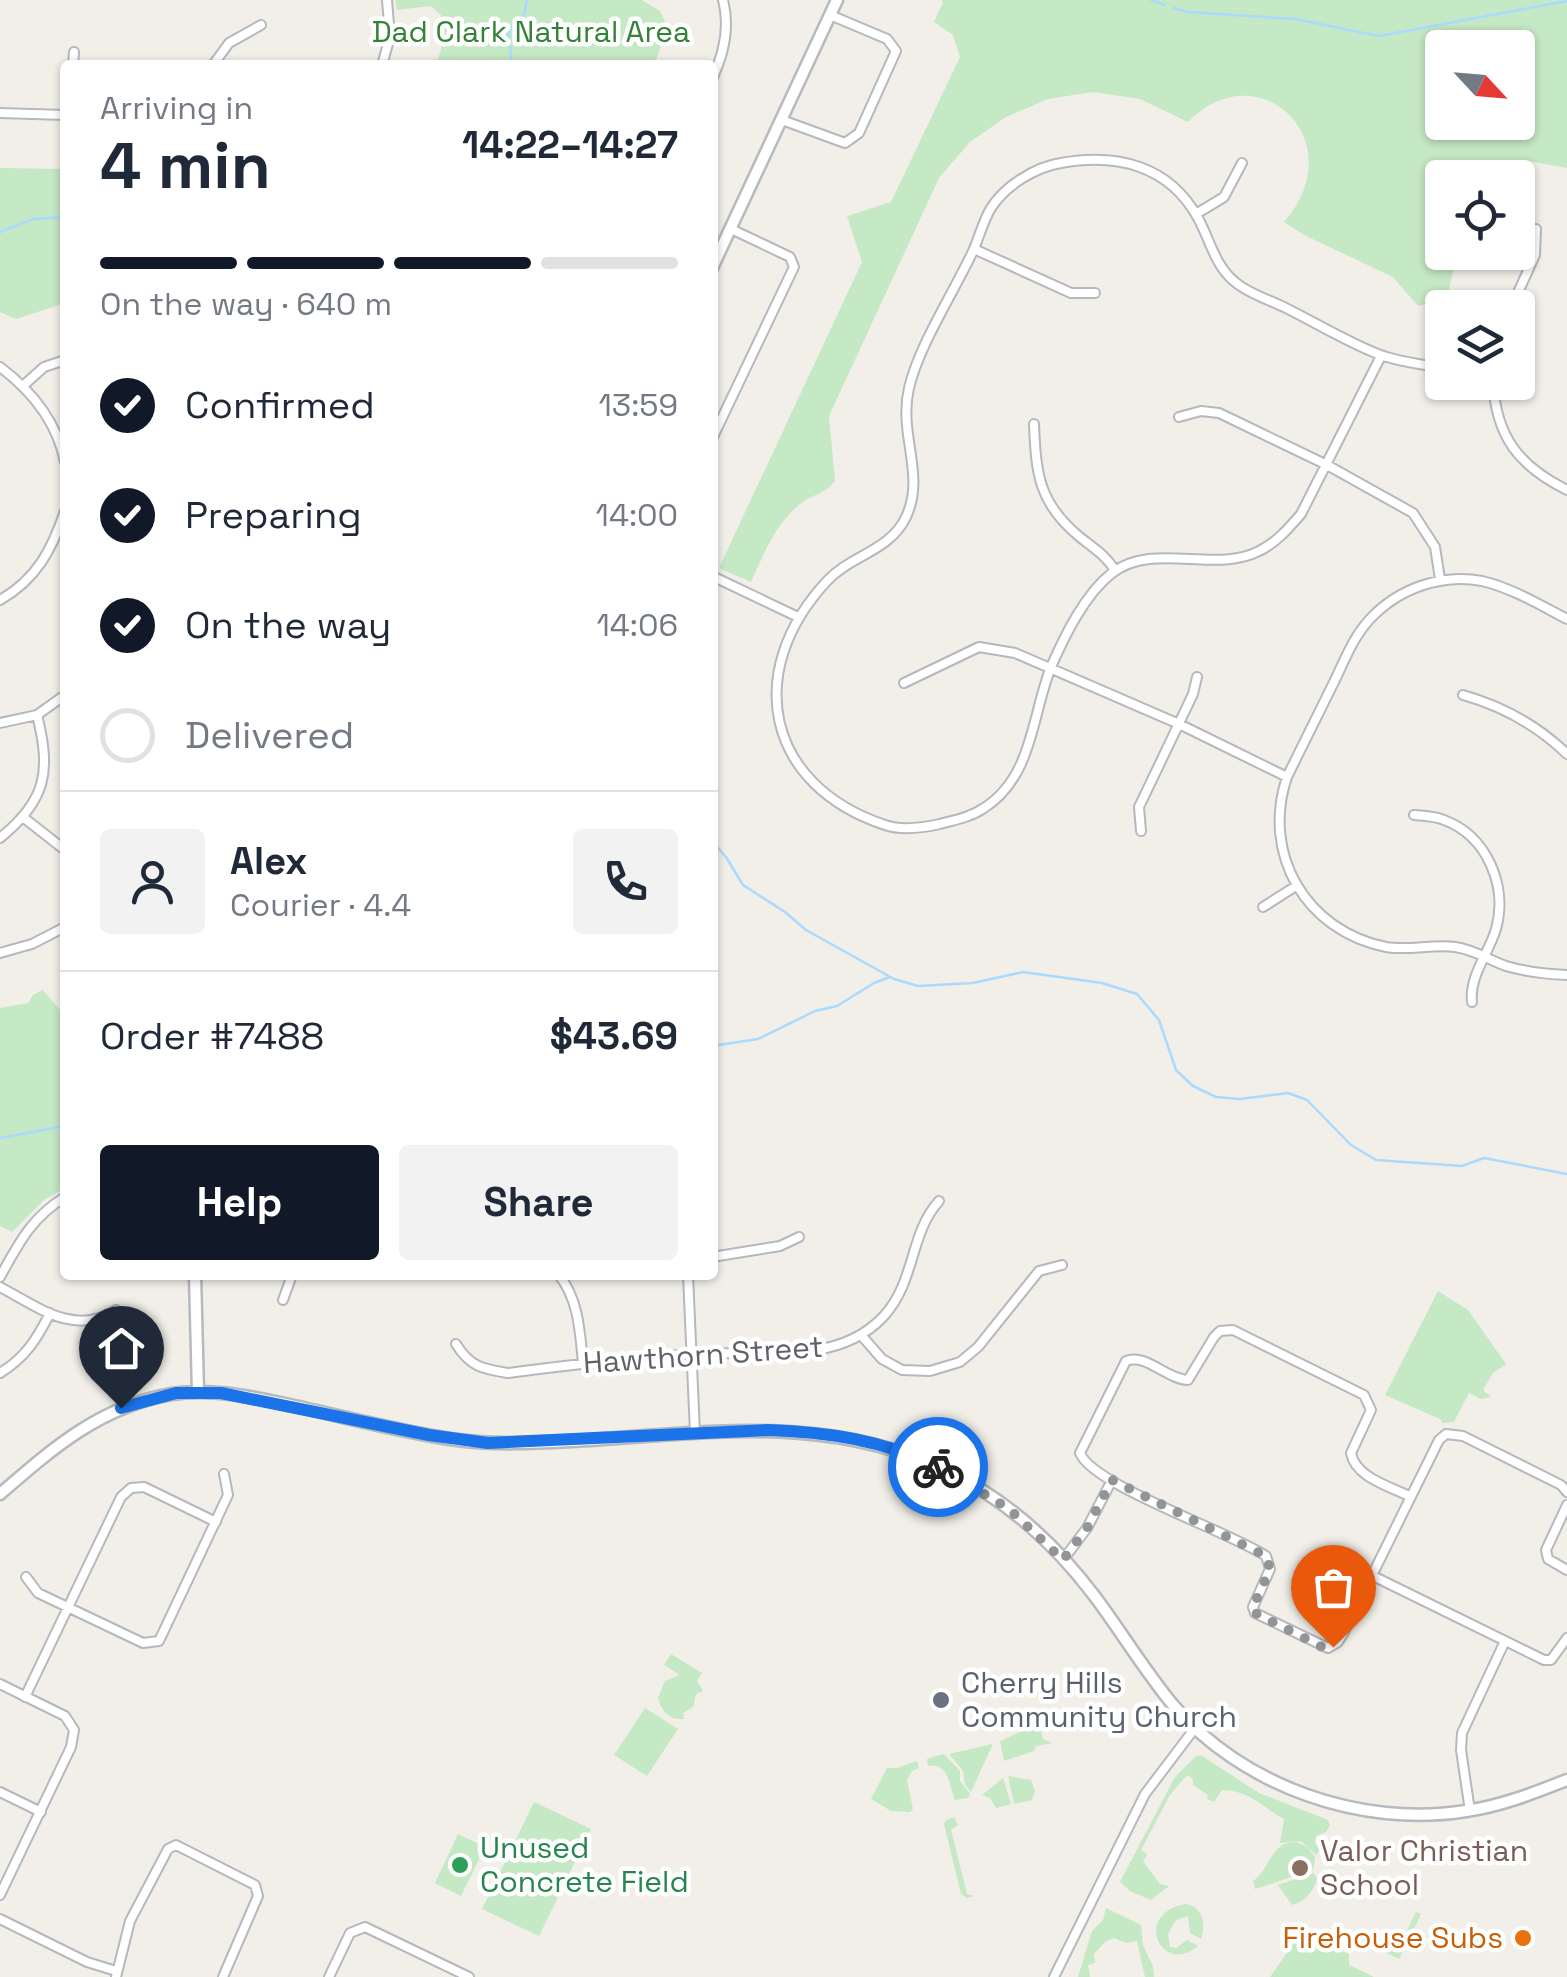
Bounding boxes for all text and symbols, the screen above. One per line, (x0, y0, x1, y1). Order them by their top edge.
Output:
park label: Dad Clark Natural Area (372, 12, 690, 51)
north arrow (1425, 30, 1535, 140)
map controls (1425, 30, 1535, 400)
text: Arriving in (100, 88, 253, 128)
text: 14:22–14:27 (462, 121, 678, 169)
text: 4 min (100, 124, 271, 207)
button: locate (1425, 160, 1535, 270)
text: On the way · 640 m (100, 284, 392, 324)
button: layers (1425, 290, 1535, 400)
icon: check (100, 378, 155, 433)
text: Confirmed (185, 381, 375, 429)
text: 13:59 (598, 385, 678, 425)
icon: check (100, 488, 155, 543)
text: Preparing (185, 491, 362, 539)
text: 14:00 (596, 495, 678, 535)
icon: check (100, 598, 155, 653)
text: On the way (185, 601, 391, 649)
text: 14:06 (596, 605, 678, 645)
text: Delivered (185, 711, 354, 759)
button: person (100, 829, 205, 934)
button: phone (573, 829, 678, 934)
text: Alex (230, 837, 307, 885)
text: Courier · 4.4 (230, 885, 411, 925)
text: Order #7488 (100, 1012, 324, 1060)
text: $43.69 (550, 1012, 678, 1060)
button: Help (100, 1145, 379, 1260)
button: Share (399, 1145, 678, 1260)
pin (79, 1306, 164, 1409)
icon: home (94, 1321, 149, 1376)
street label: Hawthorn Street (582, 1327, 824, 1382)
courier (888, 1417, 988, 1517)
icon: bike (911, 1440, 966, 1495)
pin (1291, 1545, 1376, 1648)
icon: bag (1306, 1560, 1361, 1615)
place label: Cherry Hills Community Church (961, 1663, 1237, 1736)
marker: Cherry Hills Community Church (930, 1689, 952, 1711)
place label: Unused Concrete Field (480, 1828, 689, 1901)
place label: Valor Christian School (1320, 1831, 1528, 1904)
marker: Unused Concrete Field (449, 1854, 471, 1876)
marker: Valor Christian School (1289, 1857, 1311, 1879)
place label: Firehouse Subs (1282, 1918, 1503, 1957)
marker: Firehouse Subs (1512, 1927, 1534, 1949)

